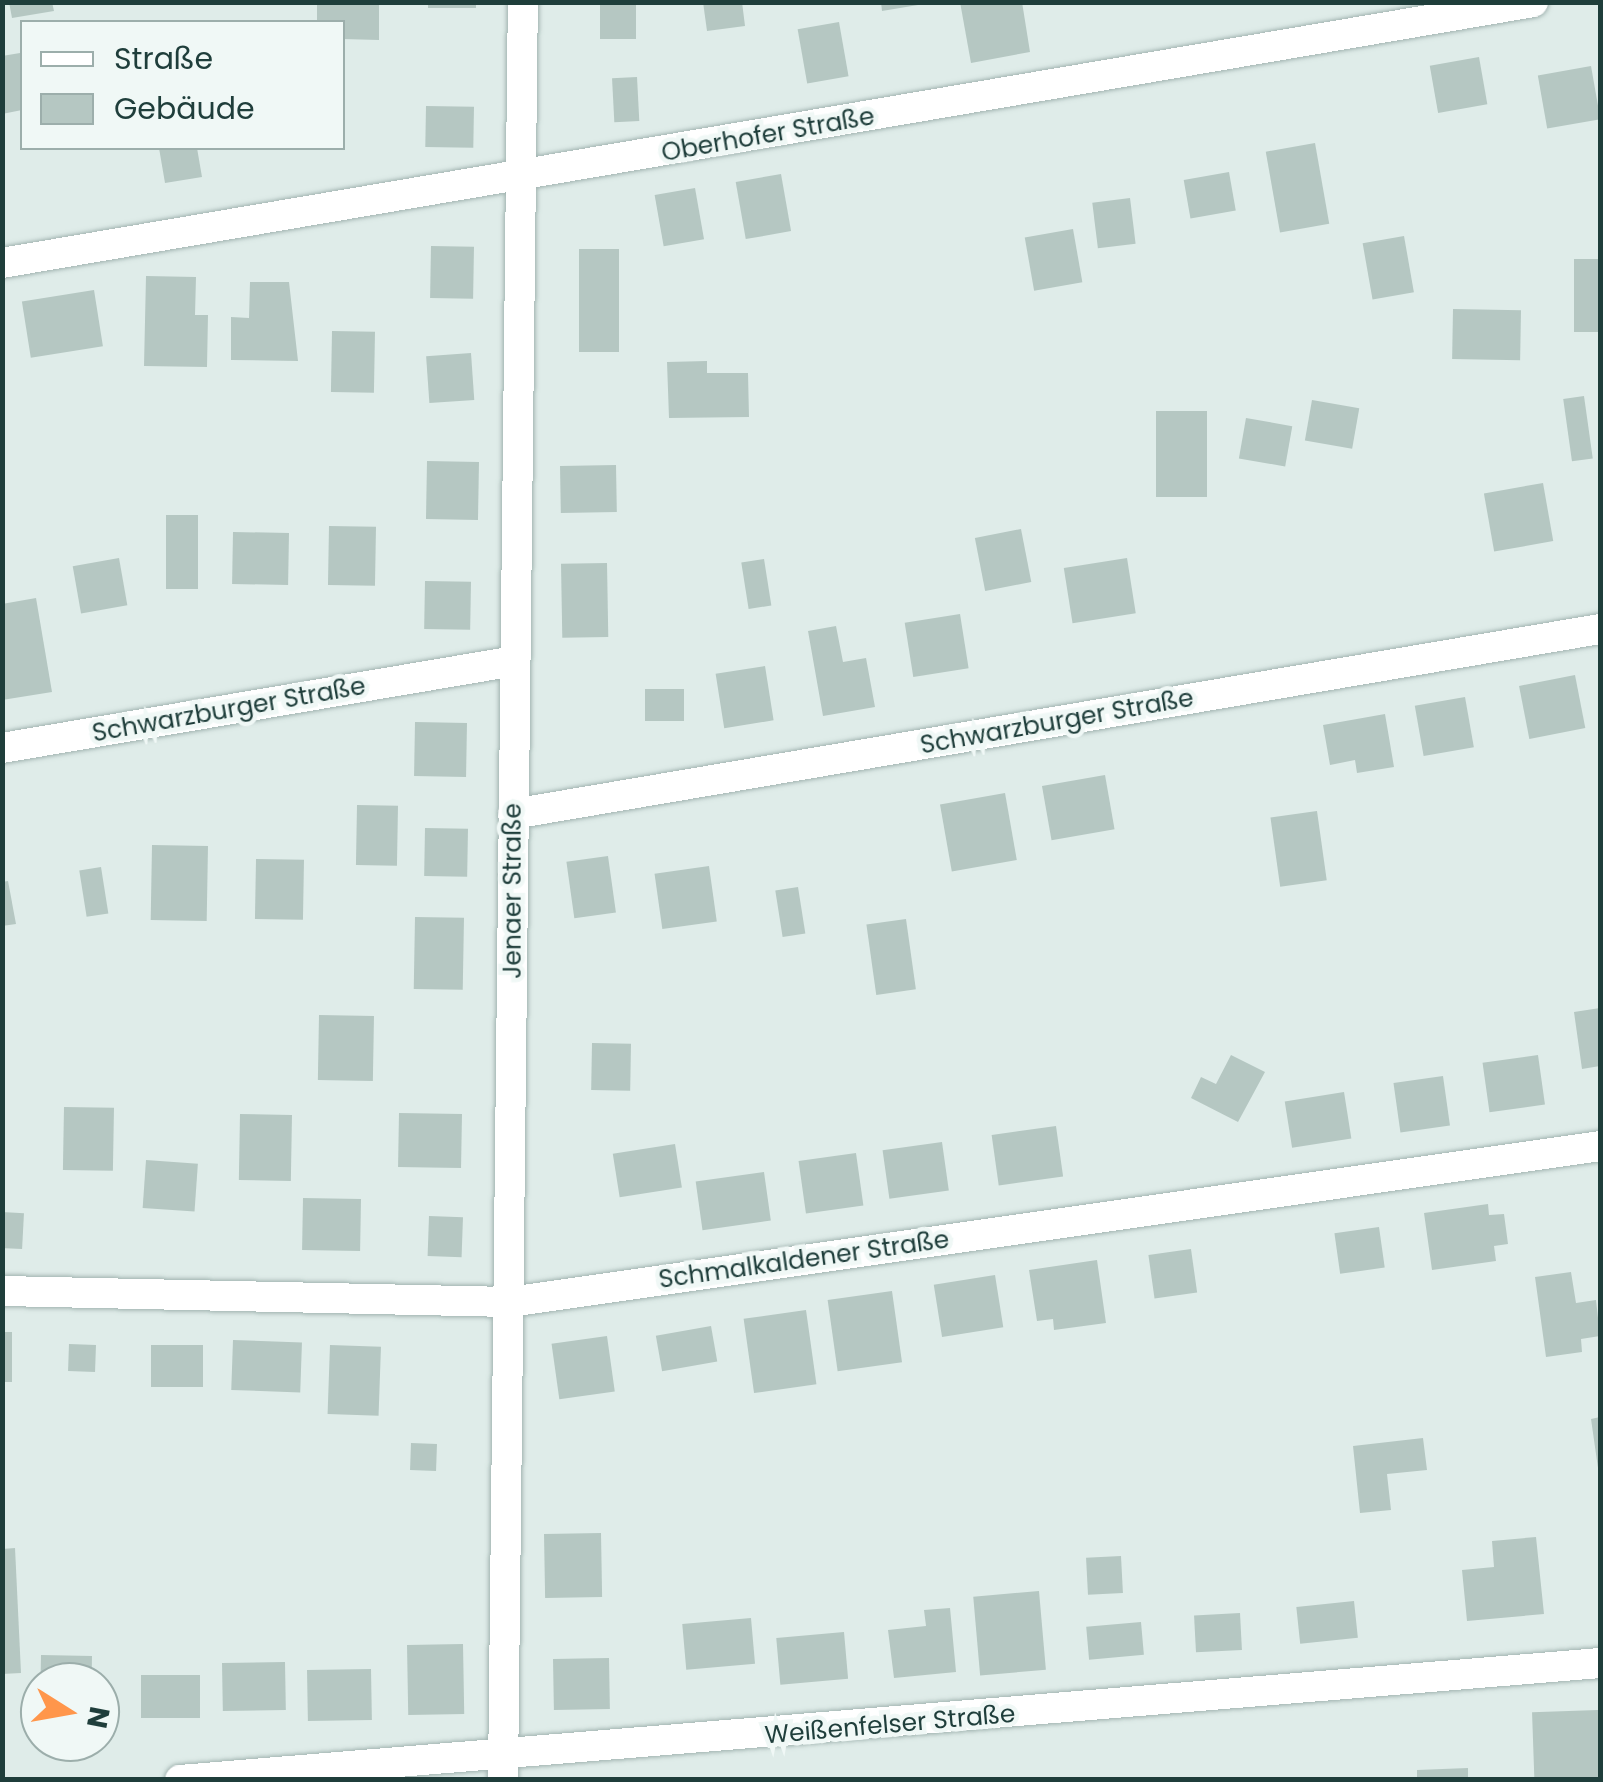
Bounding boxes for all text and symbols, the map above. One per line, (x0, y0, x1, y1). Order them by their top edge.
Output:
legend (20, 20, 345, 150)
text: Straße (114, 37, 213, 80)
text: Gebäude (114, 87, 255, 130)
street label: Oberhofer Straße (659, 102, 877, 168)
street label: Schwarzburger Straße (90, 671, 368, 749)
street label: Schwarzburger Straße (918, 683, 1196, 761)
street label: Jenaer Straße (498, 803, 528, 979)
street label: Schmalkaldener Straße (657, 1225, 951, 1295)
north arrow (20, 1662, 120, 1762)
street label: Weißenfelser Straße (763, 1699, 1017, 1751)
text: N (77, 1703, 119, 1731)

